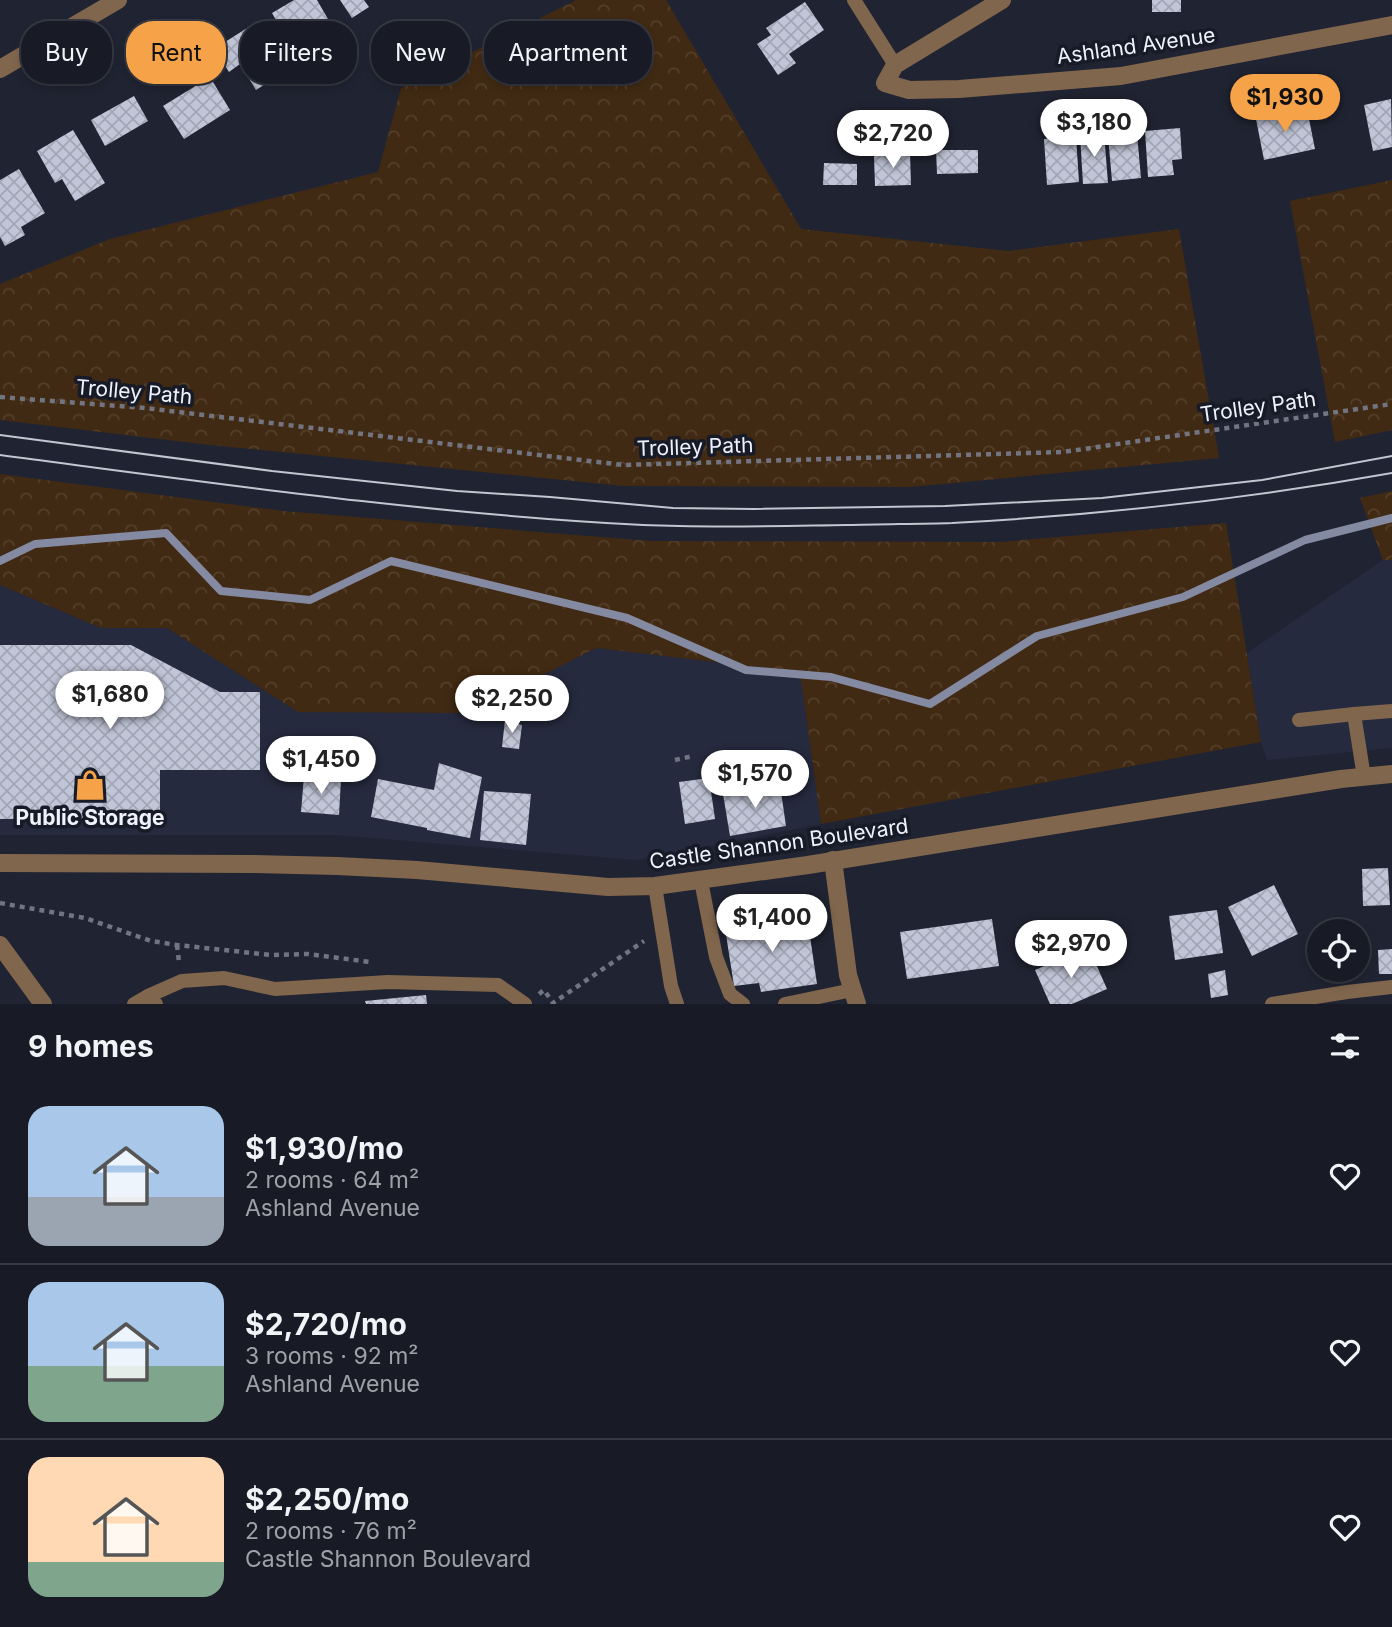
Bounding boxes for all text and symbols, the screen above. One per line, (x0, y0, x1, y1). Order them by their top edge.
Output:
chip: Buy (21, 21, 112, 84)
chip: Rent (126, 21, 226, 84)
chip: Filters (240, 21, 357, 84)
chip: New (371, 21, 470, 84)
chip: Apartment (484, 21, 652, 84)
street label: Ashland Avenue (1055, 22, 1217, 69)
pin: $1,930 (1228, 74, 1342, 134)
text: $1,930 (1246, 83, 1324, 111)
pin: $3,180 (1037, 100, 1151, 159)
text: $3,180 (1056, 108, 1132, 136)
pin: $2,720 (836, 110, 950, 170)
text: $2,720 (853, 119, 933, 147)
street label: Trolley Path (75, 374, 193, 409)
street label: Trolley Path (1198, 386, 1317, 427)
street label: Trolley Path (636, 432, 754, 461)
pin: $1,680 (53, 672, 167, 731)
pin: $2,250 (455, 676, 569, 735)
text: $1,680 (71, 680, 149, 708)
text: $2,250 (471, 684, 553, 712)
pin: $1,450 (264, 736, 378, 796)
text: $1,450 (282, 745, 360, 773)
pin: $1,570 (698, 750, 812, 810)
text: $1,570 (717, 759, 793, 787)
shop icon: Public Storage (73, 768, 107, 802)
place label: Public Storage (16, 805, 164, 830)
street label: Castle Shannon Boulevard (648, 813, 910, 874)
pin: $1,400 (715, 894, 829, 954)
text: $1,400 (732, 903, 812, 931)
map controls (1307, 919, 1370, 982)
button: locate (1307, 919, 1370, 982)
pin: $2,970 (1014, 920, 1128, 980)
text: $2,970 (1031, 929, 1111, 957)
icon: filters (1326, 1027, 1364, 1065)
text: 9 homes (28, 1028, 154, 1064)
text: $1,930/mo (245, 1130, 404, 1166)
icon: home (84, 1134, 168, 1218)
icon: heart (1326, 1157, 1364, 1195)
text: 2 rooms · 64 m² (245, 1166, 419, 1194)
text: Ashland Avenue (245, 1194, 420, 1222)
text: $2,720/mo (245, 1306, 407, 1342)
icon: home (84, 1310, 168, 1394)
icon: heart (1326, 1333, 1364, 1371)
text: 3 rooms · 92 m² (245, 1342, 418, 1370)
text: Ashland Avenue (245, 1370, 420, 1398)
text: $2,250/mo (245, 1481, 409, 1517)
icon: home (84, 1485, 168, 1569)
icon: heart (1326, 1508, 1364, 1546)
text: 2 rooms · 76 m² (245, 1517, 417, 1545)
text: Castle Shannon Boulevard (245, 1545, 531, 1573)

